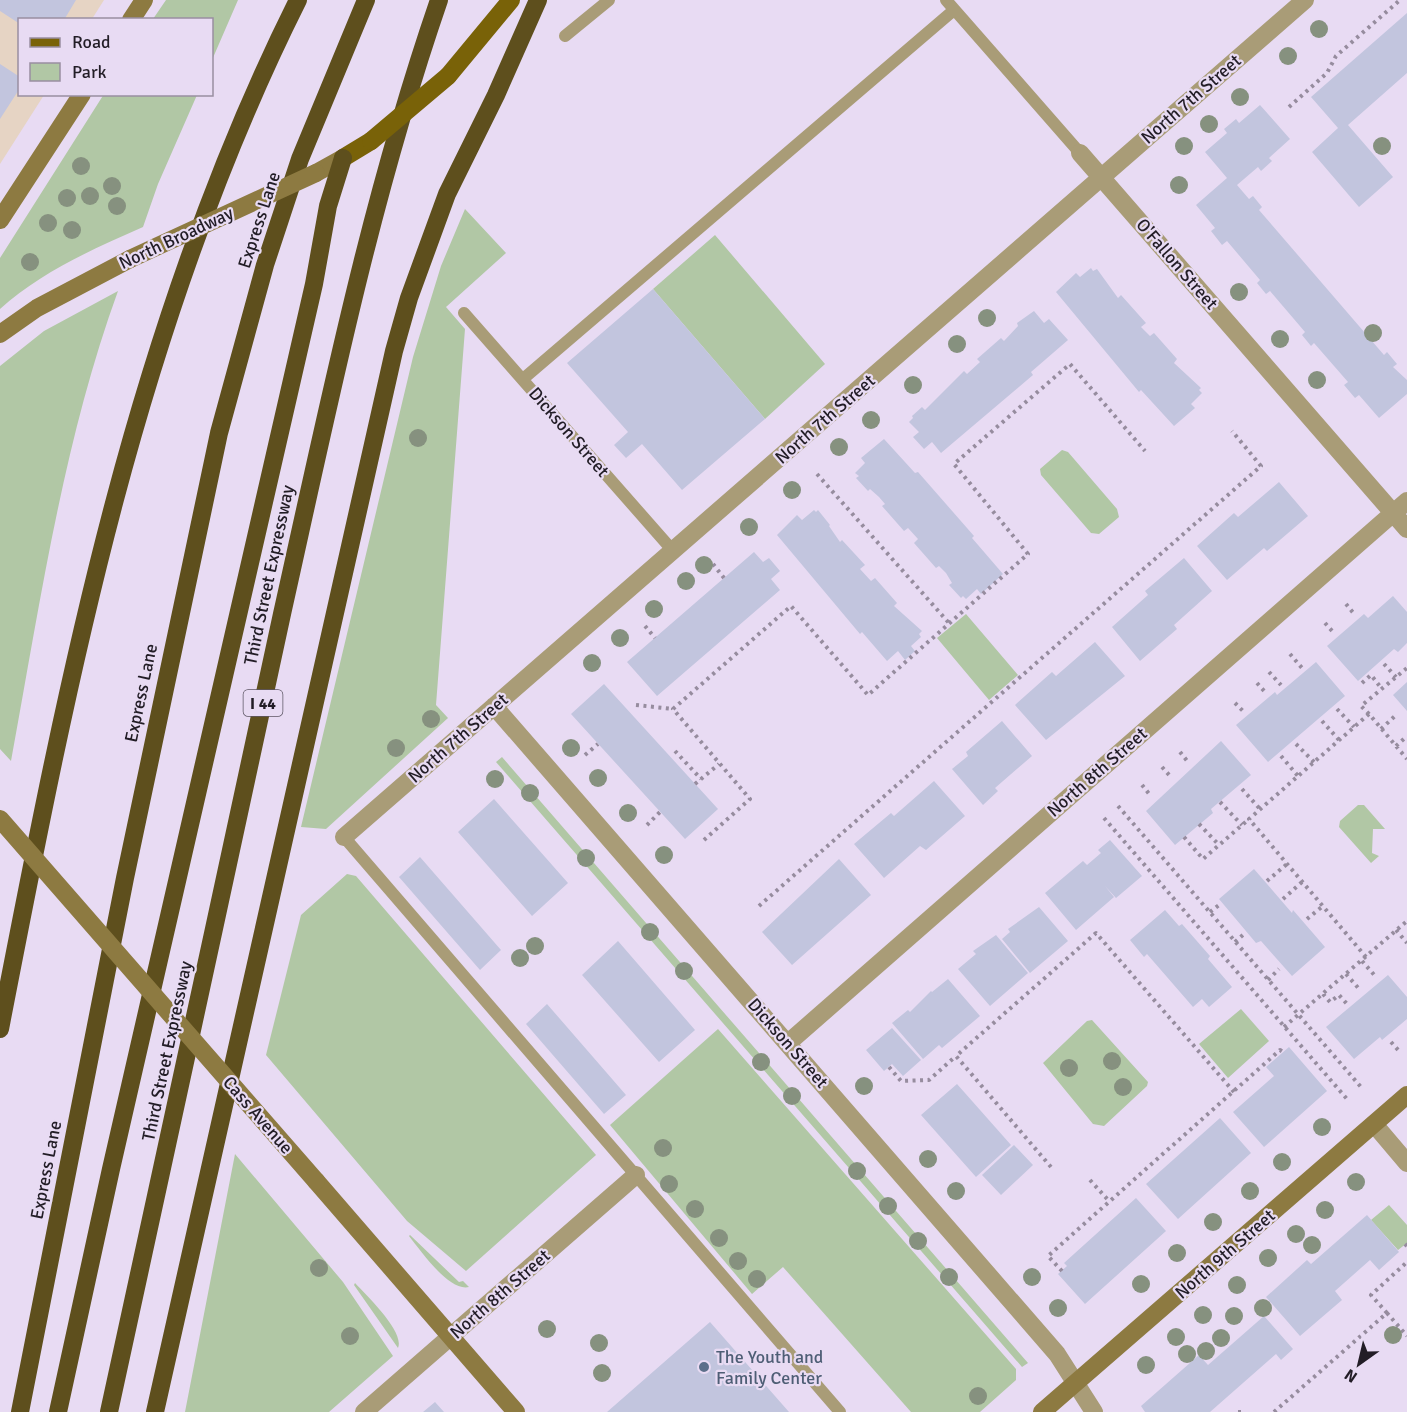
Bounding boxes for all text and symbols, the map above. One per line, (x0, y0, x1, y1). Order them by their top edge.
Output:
legend (18, 18, 213, 96)
text: Road (72, 31, 111, 53)
street label: North 7th Street (1136, 50, 1246, 148)
text: Park (72, 61, 107, 83)
street label: Express Lane (233, 169, 285, 271)
street label: North Broadway (115, 202, 237, 274)
street label: O'Fallon Street (1131, 214, 1223, 314)
street label: North 7th Street (770, 370, 880, 468)
street label: Dickson Street (524, 383, 614, 481)
street label: Third Street Expressway (239, 482, 299, 667)
street label: Express Lane (120, 642, 162, 744)
street label: North 7th Street (403, 689, 513, 787)
road number: I 44 (244, 690, 282, 716)
street label: North 8th Street (1042, 723, 1152, 821)
street label: Third Street Expressway (137, 958, 197, 1143)
street label: Dickson Street (743, 994, 833, 1092)
street label: Cass Avenue (218, 1072, 298, 1158)
street label: Express Lane (26, 1119, 66, 1221)
street label: North 9th Street (1170, 1205, 1280, 1303)
street label: North 8th Street (445, 1245, 555, 1343)
north arrow (1329, 1334, 1389, 1394)
place label: The Youth and Family Center (716, 1346, 823, 1389)
marker: The Youth and Family Center (697, 1360, 711, 1374)
text: N (1341, 1364, 1361, 1387)

